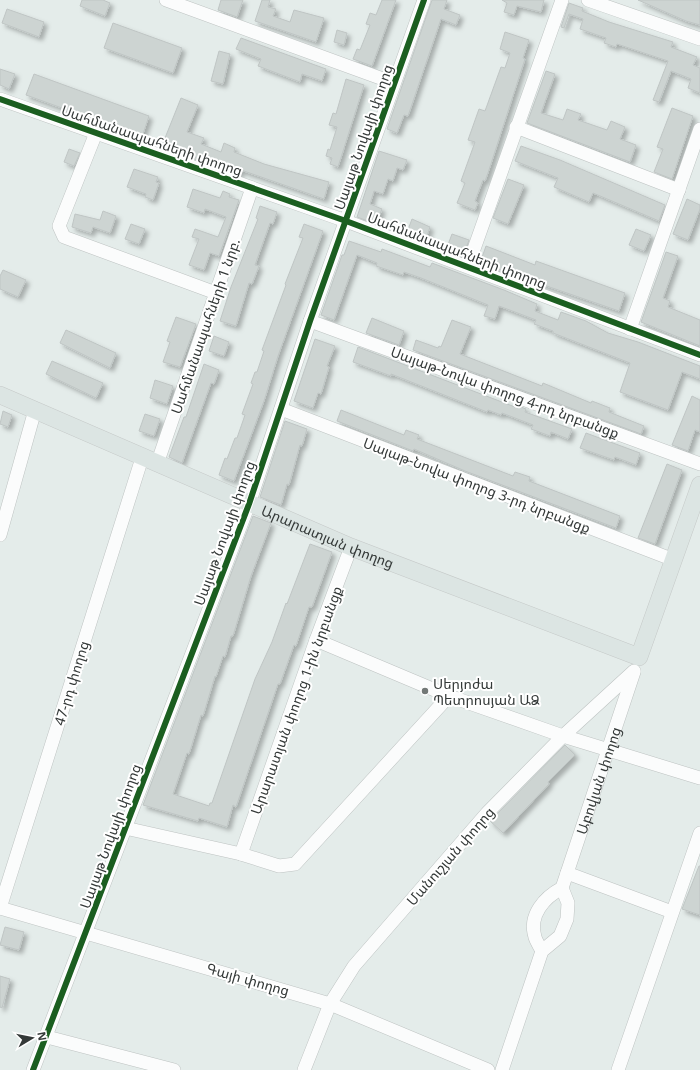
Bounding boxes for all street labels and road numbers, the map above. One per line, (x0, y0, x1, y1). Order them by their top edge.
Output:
street label: Սայաթ Նովայի փողոց (329, 62, 397, 212)
street label: Սահմանապահների փողոց (59, 100, 245, 180)
street label: Սահմանապահների փողոց (365, 207, 549, 293)
street label: Սահմանապահների 1 նրբ. (166, 236, 244, 416)
street label: Սայաթ-Նովա փողոց 4-րդ նրբանցք (388, 342, 622, 442)
street label: Սայաթ-Նովա փողոց 3-րդ նրբանցք (361, 433, 593, 537)
street label: Սայաթ Նովայի փողոց (189, 458, 259, 608)
street label: Արարատյան փողոց (259, 500, 397, 572)
street label: Արարատյան փողոց 1-ին նրբանցք (246, 583, 346, 817)
street label: 47-րդ փողոց (49, 638, 93, 728)
street label: Աբովյան փողոց (571, 724, 625, 836)
street label: Սայաթ Նովայի փողոց (75, 761, 145, 911)
street label: Մանուշյան փողոց (402, 803, 498, 909)
street label: Գայի փողոց (204, 958, 292, 1000)

